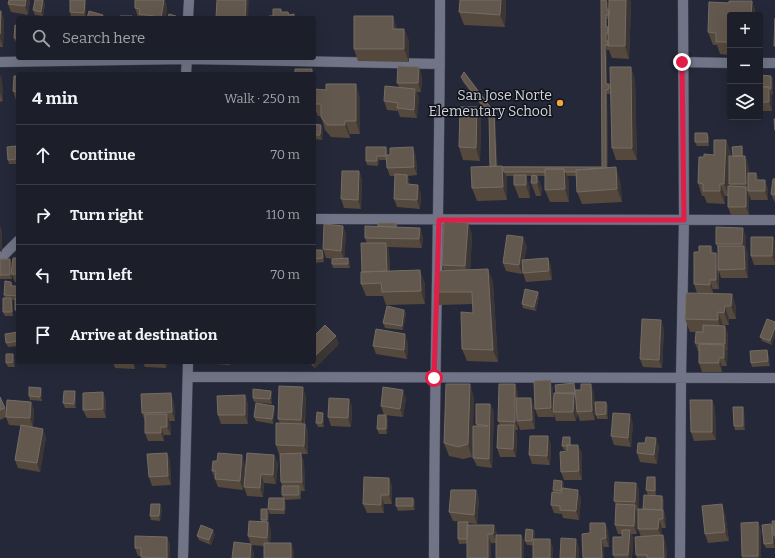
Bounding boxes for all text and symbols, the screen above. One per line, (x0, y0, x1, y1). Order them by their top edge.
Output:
map controls (727, 12, 763, 120)
button: + (727, 12, 763, 48)
search box (16, 16, 316, 60)
icon: search (30, 27, 52, 49)
text: Search here (62, 29, 145, 47)
button: − (727, 48, 763, 84)
route end (673, 53, 691, 71)
button: layers (727, 84, 763, 120)
place label: San Jose Norte Elementary School (429, 87, 552, 120)
text: 4 min (32, 88, 78, 109)
text: Walk · 250 m (224, 91, 300, 106)
marker: San Jose Norte Elementary School (555, 98, 565, 108)
icon: ahead (32, 144, 54, 166)
text: Continue (70, 146, 136, 164)
text: 70 m (270, 147, 300, 162)
icon: right (32, 204, 54, 226)
text: Turn right (70, 206, 143, 224)
text: 110 m (266, 207, 300, 222)
icon: left (32, 264, 54, 286)
text: Turn left (70, 266, 132, 284)
text: 70 m (270, 267, 300, 282)
icon: arrive (32, 324, 54, 346)
text: Arrive at destination (70, 326, 217, 344)
route start (425, 369, 443, 387)

